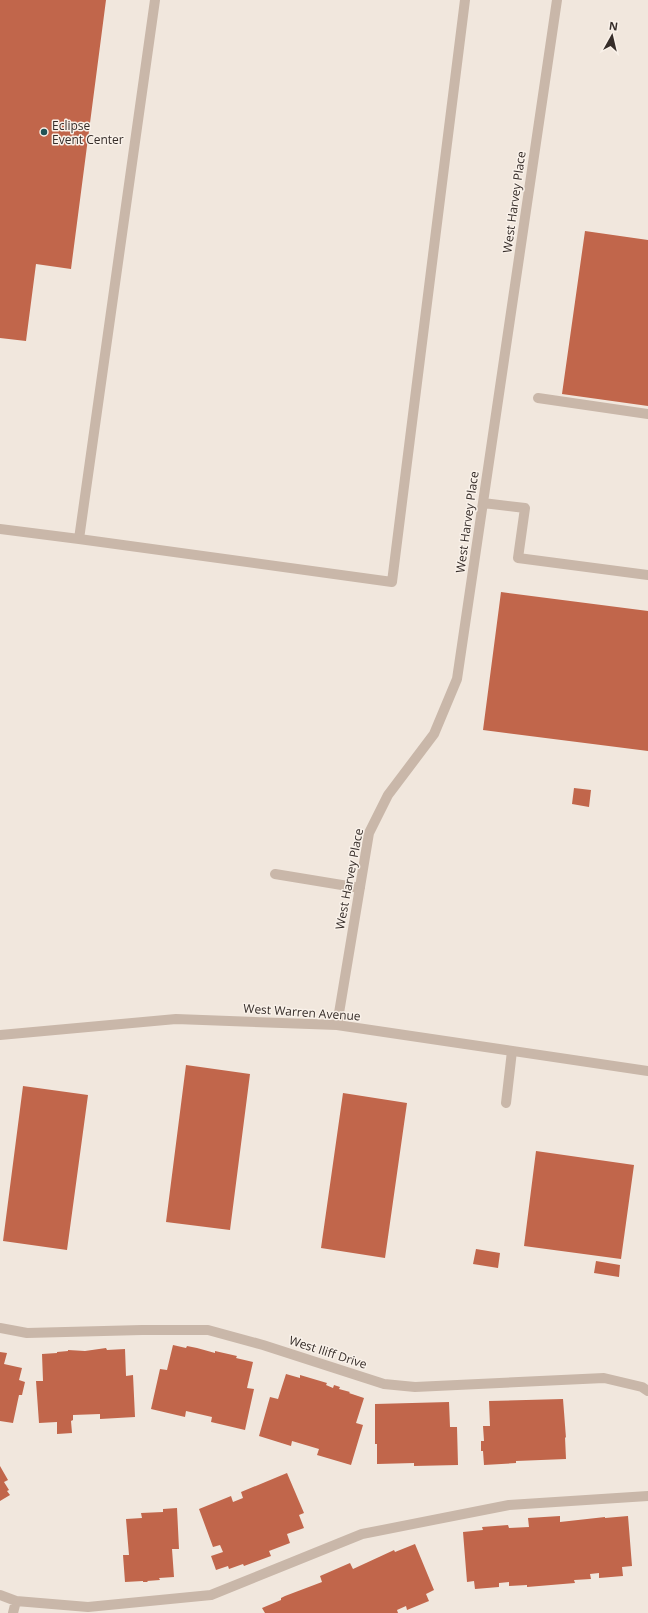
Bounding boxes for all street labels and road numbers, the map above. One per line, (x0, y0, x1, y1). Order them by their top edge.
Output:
street label: West Harvey Place (498, 150, 530, 254)
street label: West Harvey Place (451, 470, 483, 574)
street label: West Harvey Place (331, 827, 367, 931)
street label: West Warren Avenue (243, 999, 361, 1025)
street label: West Iliff Drive (287, 1331, 369, 1373)

